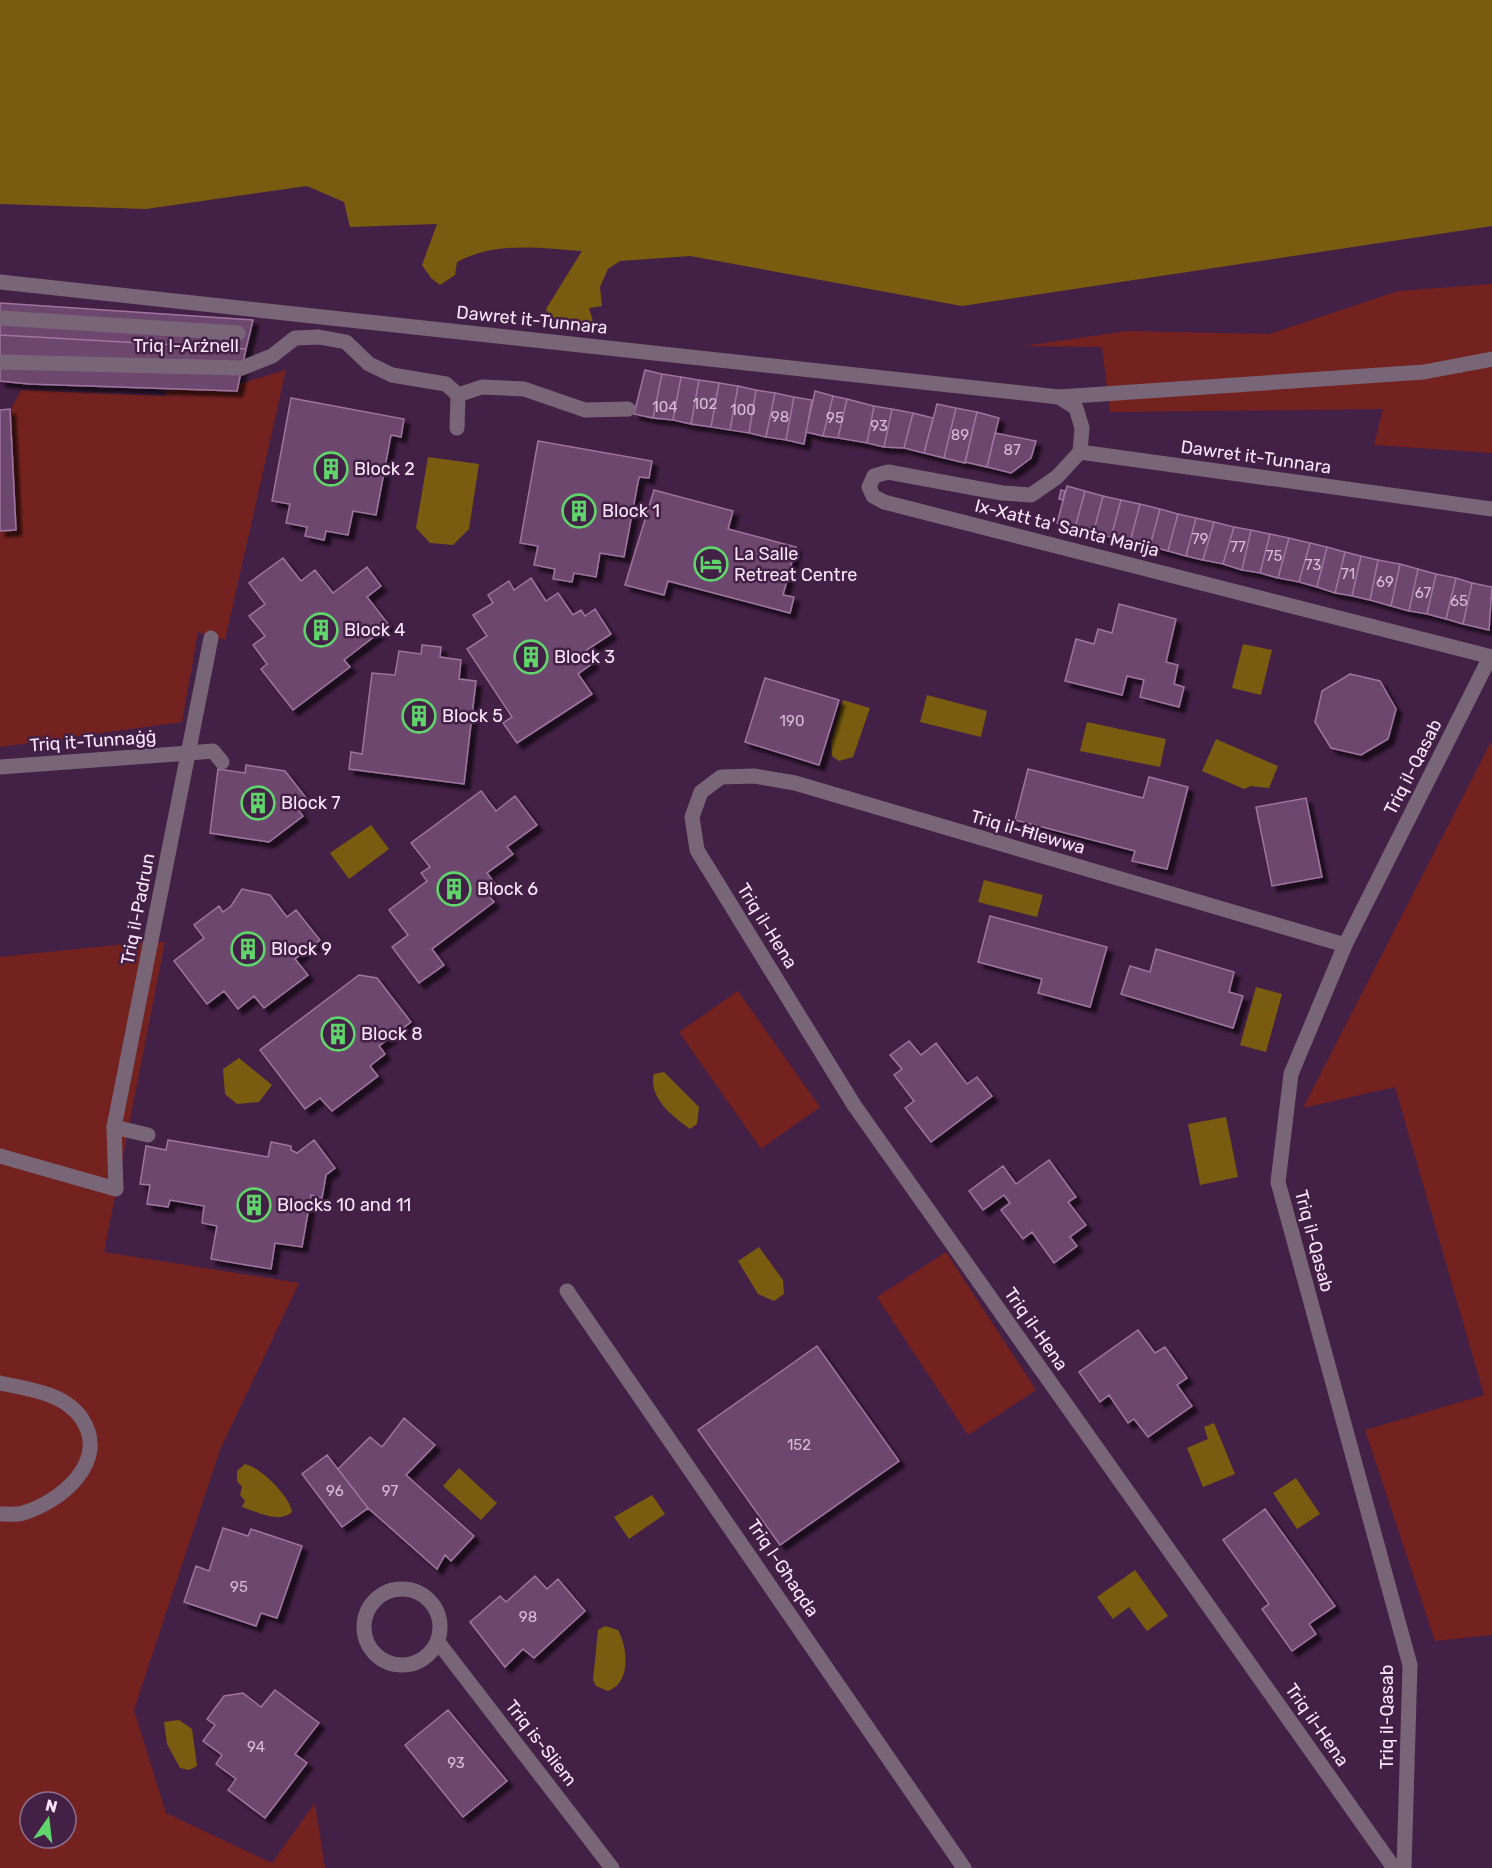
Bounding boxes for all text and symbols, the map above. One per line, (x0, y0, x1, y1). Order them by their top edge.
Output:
street label: Dawret it-Tunnara (455, 301, 609, 339)
street label: Triq l-Arżnell (133, 335, 239, 357)
house number: 102 (693, 395, 718, 413)
house number: 104 (652, 398, 678, 416)
house number: 100 (730, 401, 756, 419)
house number: 98 (771, 408, 789, 426)
house number: 95 (826, 409, 844, 427)
house number: 93 (870, 417, 888, 435)
house number: 89 (951, 426, 969, 444)
street label: Dawret it-Tunnara (1179, 436, 1333, 478)
house number: 87 (1003, 441, 1021, 459)
building icon: Block 2 (313, 451, 349, 487)
place label: Block 2 (354, 458, 415, 480)
building icon: Block 1 (561, 493, 597, 529)
street label: Ix-Xatt ta' Santa Marija (972, 494, 1162, 562)
place label: Block 1 (602, 500, 660, 522)
house number: 79 (1192, 530, 1208, 548)
house number: 77 (1230, 538, 1246, 556)
place label: La Salle Retreat Centre (734, 543, 857, 586)
hotel icon: La Salle Retreat Centre (693, 546, 729, 582)
house number: 75 (1266, 547, 1282, 565)
house number: 73 (1305, 556, 1321, 574)
house number: 71 (1341, 565, 1355, 583)
house number: 69 (1376, 573, 1394, 591)
house number: 67 (1415, 584, 1431, 602)
house number: 65 (1450, 592, 1468, 610)
building icon: Block 4 (303, 612, 339, 648)
place label: Block 4 (344, 619, 405, 641)
building icon: Block 3 (513, 639, 549, 675)
place label: Block 3 (554, 646, 615, 668)
building icon: Block 5 (401, 698, 437, 734)
place label: Block 5 (442, 705, 503, 727)
house number: 190 (780, 712, 804, 730)
street label: Triq il-Qasab (1379, 715, 1447, 819)
street label: Triq it-Tunnaġġ (29, 726, 157, 756)
building icon: Block 7 (240, 785, 276, 821)
place label: Block 7 (281, 792, 340, 814)
street label: Triq il-Ħlewwa (968, 805, 1088, 859)
street label: Triq il-Padrun (116, 851, 160, 967)
building icon: Block 6 (436, 871, 472, 907)
place label: Block 6 (477, 878, 538, 900)
street label: Triq il-Hena (732, 879, 802, 973)
building icon: Block 9 (230, 931, 266, 967)
place label: Block 9 (271, 938, 332, 960)
building icon: Block 8 (320, 1016, 356, 1052)
place label: Block 8 (361, 1023, 423, 1045)
building icon: Blocks 10 and 11 (236, 1187, 272, 1223)
street label: Triq il-Qasab (1290, 1188, 1338, 1294)
place label: Blocks 10 and 11 (277, 1194, 411, 1216)
street label: Triq il-Hena (999, 1283, 1073, 1375)
house number: 152 (787, 1436, 811, 1454)
house number: 96 (326, 1482, 344, 1500)
house number: 97 (382, 1482, 399, 1500)
street label: Triq l-Għaqda (742, 1515, 824, 1621)
house number: 95 (230, 1578, 248, 1596)
house number: 98 (519, 1608, 537, 1626)
street label: Triq il-Qasab (1376, 1665, 1398, 1769)
street label: Triq il-Hena (1280, 1679, 1354, 1771)
street label: Triq is-Sliem (501, 1696, 581, 1790)
house number: 94 (247, 1738, 265, 1756)
house number: 93 (447, 1754, 465, 1772)
north arrow (18, 1790, 78, 1850)
text: N (44, 1795, 59, 1817)

